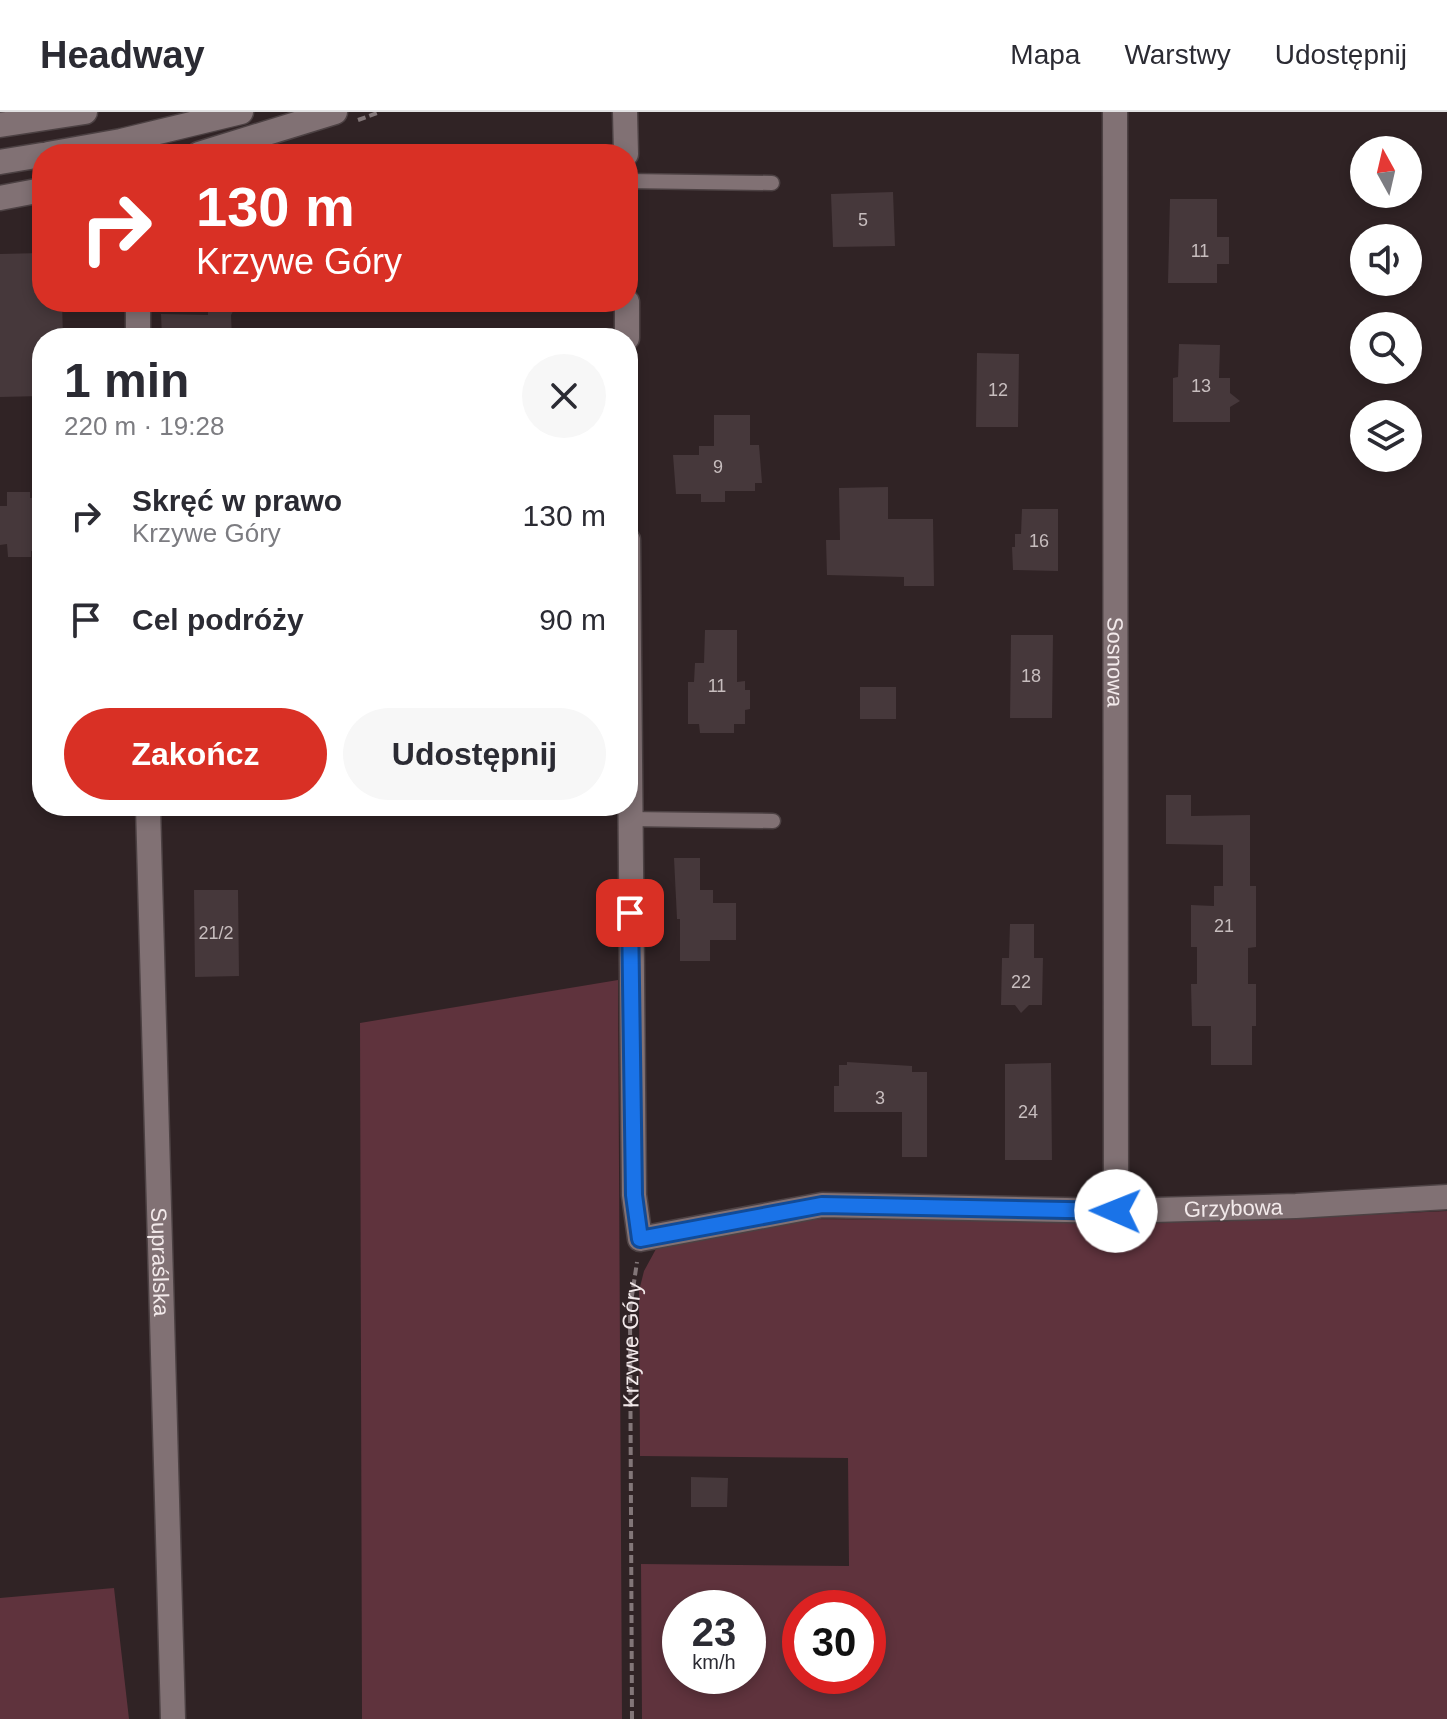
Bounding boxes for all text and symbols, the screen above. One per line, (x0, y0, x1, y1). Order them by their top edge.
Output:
text: Headway (40, 34, 205, 76)
text: Mapa (1010, 39, 1080, 70)
text: Warstwy (1124, 39, 1231, 70)
text: Udostępnij (1275, 39, 1407, 70)
north arrow (1350, 136, 1422, 208)
map controls (1350, 136, 1422, 472)
text: 130 m (196, 175, 355, 238)
icon: right (64, 176, 168, 280)
house number: 5 (858, 210, 868, 230)
button: sound (1350, 224, 1422, 296)
text: Krzywe Góry (196, 241, 402, 282)
house number: 11 (1191, 241, 1209, 261)
button: search (1350, 312, 1422, 384)
text: 1 min (64, 354, 189, 407)
button: close (522, 354, 606, 438)
house number: 13 (1191, 376, 1211, 396)
house number: 12 (988, 380, 1008, 400)
button: layers (1350, 400, 1422, 472)
text: 220 m · 19:28 (64, 411, 224, 441)
house number: 9 (713, 457, 723, 477)
text: Skręć w prawo (132, 484, 342, 517)
icon: right (64, 494, 108, 538)
text: 130 m (523, 499, 606, 532)
text: Krzywe Góry (132, 518, 281, 548)
house number: 16 (1029, 531, 1049, 551)
icon: arrive (64, 598, 108, 642)
text: Cel podróży (132, 603, 304, 636)
text: 90 m (539, 603, 606, 636)
street label: Sosnowa (1103, 617, 1128, 708)
house number: 18 (1021, 666, 1041, 686)
house number: 11 (708, 676, 726, 696)
button: Zakończ (64, 708, 327, 800)
button: Udostępnij (343, 708, 606, 800)
pin (596, 879, 664, 947)
icon: arrive (608, 891, 652, 935)
house number: 21 (1214, 916, 1234, 936)
house number: 21/2 (198, 923, 234, 943)
house number: 22 (1011, 972, 1031, 992)
house number: 3 (875, 1088, 885, 1108)
house number: 24 (1018, 1102, 1038, 1122)
position arrow (1074, 1169, 1158, 1253)
street label: Grzybowa (1183, 1194, 1284, 1222)
street label: Supraślska (146, 1207, 174, 1317)
street label: Krzywe Góry (617, 1280, 646, 1408)
speed limit sign: 30 (782, 1590, 886, 1694)
text: 23 (692, 1610, 736, 1654)
text: km/h (692, 1651, 736, 1673)

